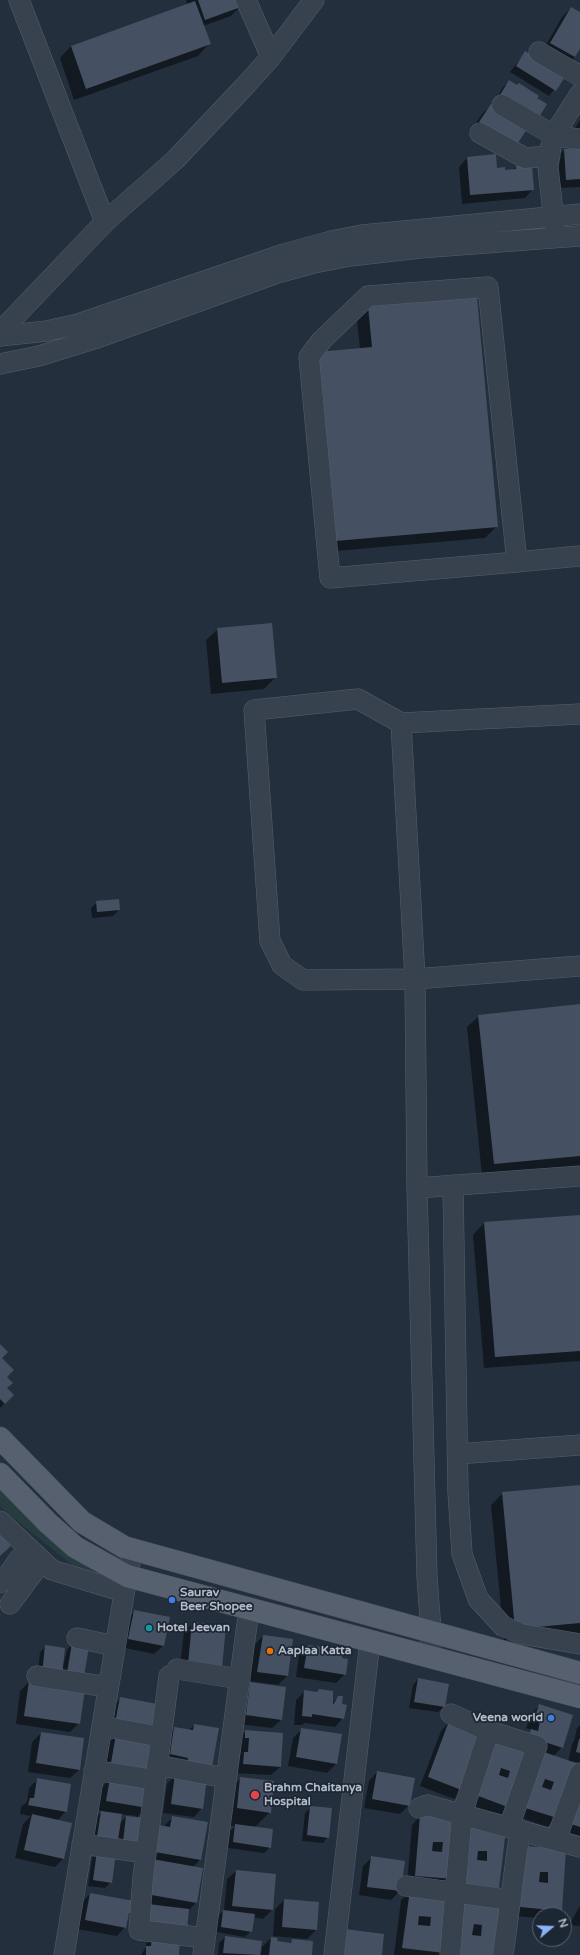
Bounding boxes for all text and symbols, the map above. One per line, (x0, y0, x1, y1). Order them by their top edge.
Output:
place label: Saurav Beer Shopee (180, 1586, 253, 1614)
marker: Saurav Beer Shopee (167, 1595, 177, 1605)
place label: Hotel Jeevan (157, 1621, 230, 1635)
marker: Hotel Jeevan (144, 1623, 154, 1633)
place label: Aaplaa Katta (278, 1644, 351, 1658)
marker: Aaplaa Katta (265, 1646, 275, 1656)
place label: Veena world (473, 1711, 543, 1725)
marker: Veena world (546, 1713, 556, 1723)
place label: Brahm Chaitanya Hospital (264, 1781, 362, 1809)
marker: Brahm Chaitanya Hospital (249, 1789, 261, 1801)
north arrow (532, 1907, 572, 1947)
text: N (555, 1917, 570, 1930)

